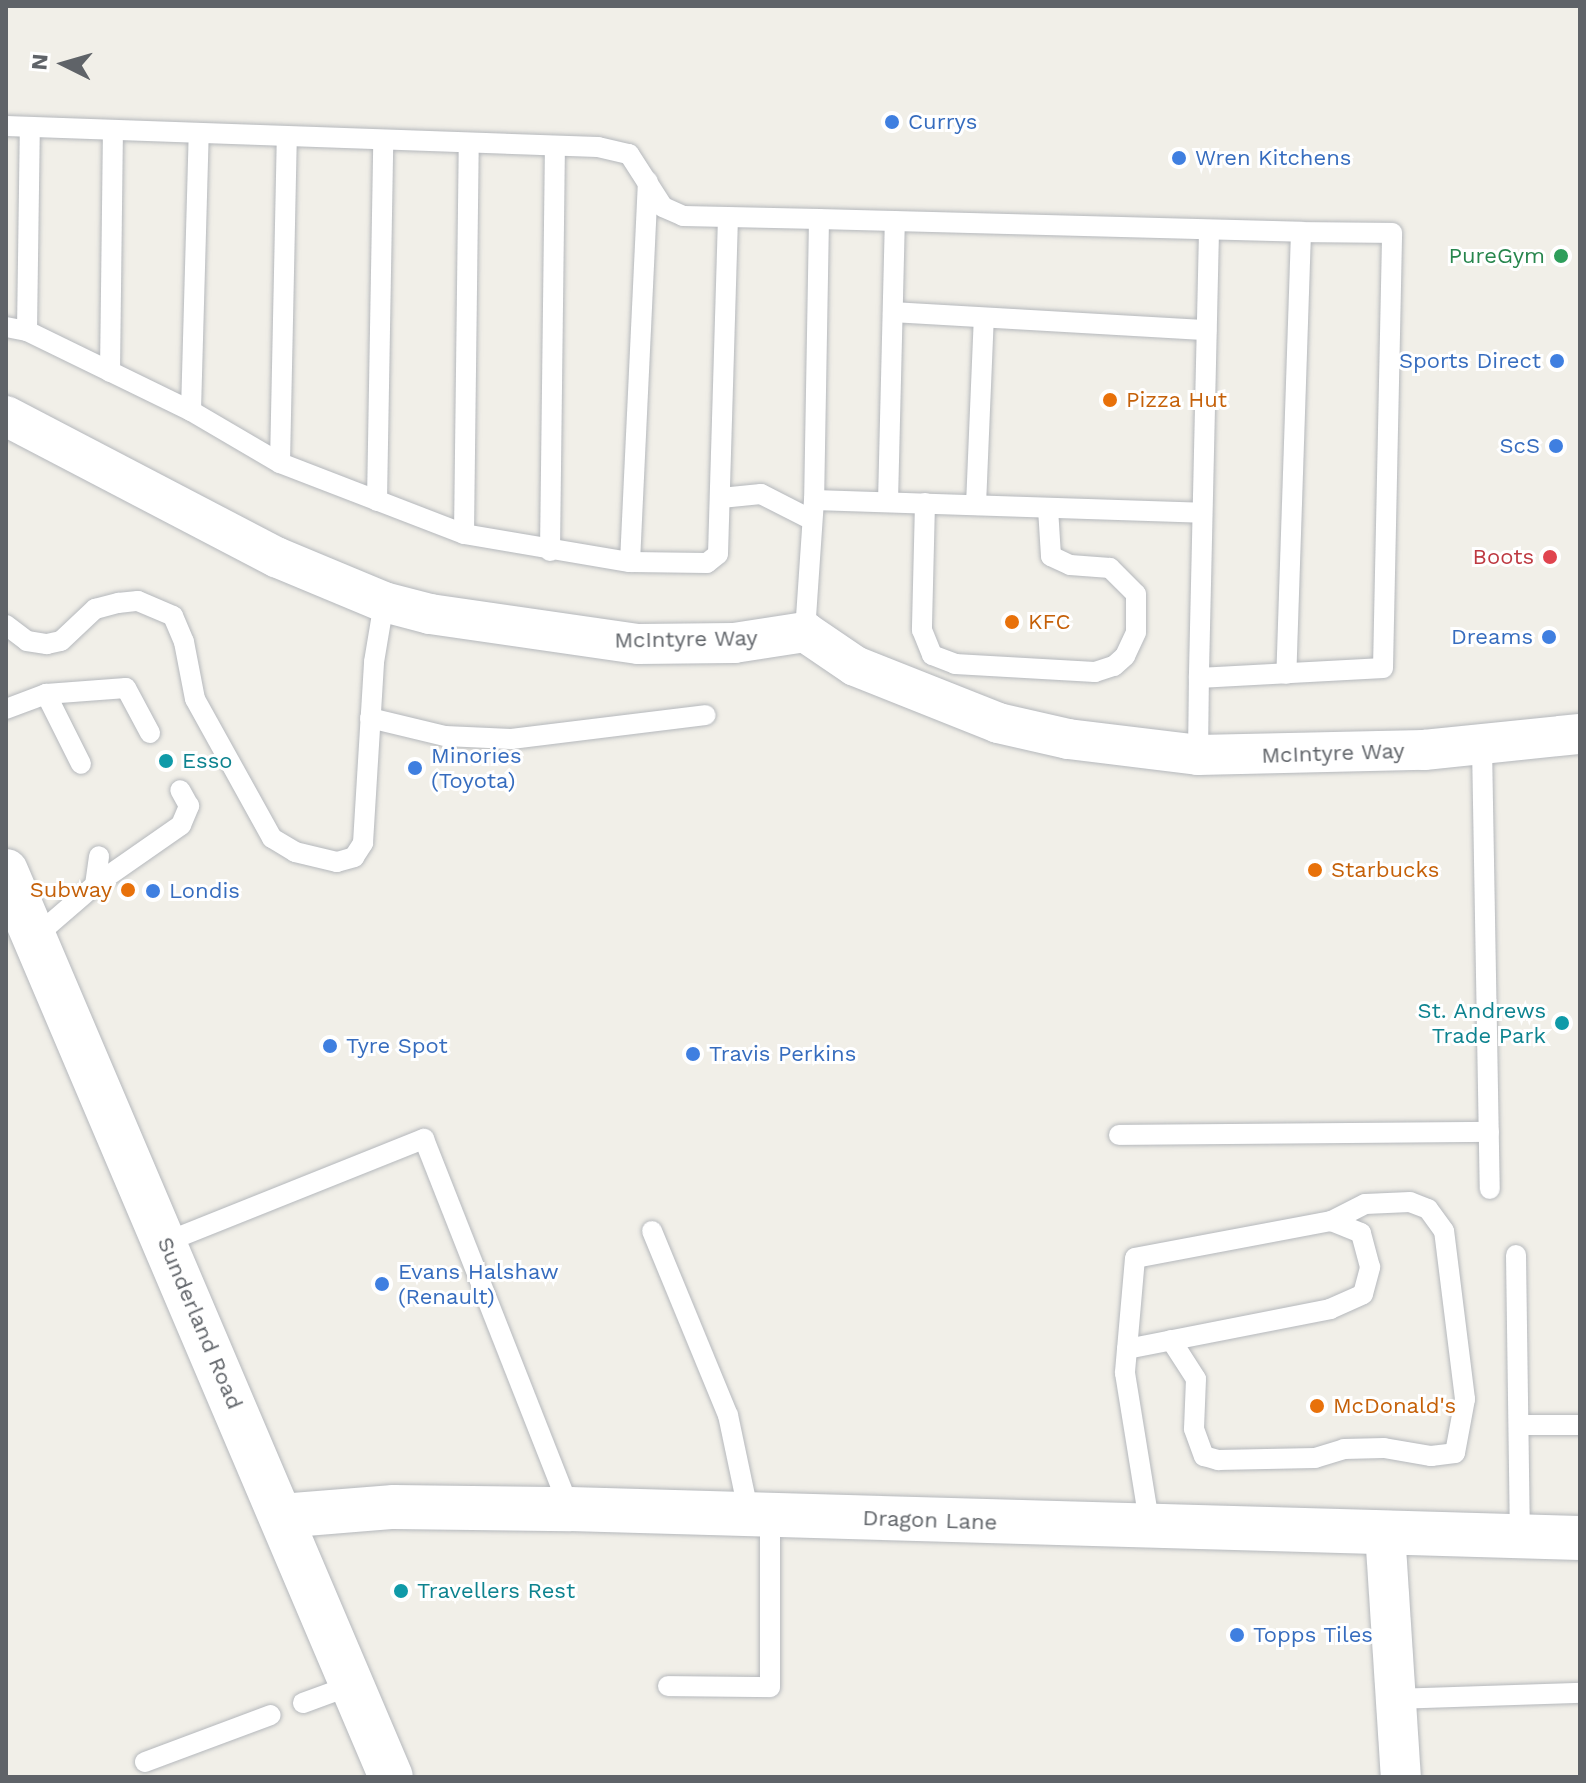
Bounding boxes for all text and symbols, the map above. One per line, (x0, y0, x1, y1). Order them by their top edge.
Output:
north arrow (24, 24, 104, 104)
text: N (26, 53, 53, 71)
place label: Currys (908, 109, 977, 135)
marker: Currys (883, 113, 901, 131)
place label: Wren Kitchens (1195, 145, 1351, 171)
marker: Wren Kitchens (1170, 149, 1188, 167)
place label: PureGym (1449, 243, 1545, 269)
marker: PureGym (1552, 247, 1570, 265)
place label: Sports Direct (1399, 348, 1541, 374)
marker: Sports Direct (1548, 352, 1566, 370)
place label: Pizza Hut (1126, 387, 1227, 413)
marker: Pizza Hut (1101, 391, 1119, 409)
place label: ScS (1499, 433, 1540, 459)
marker: ScS (1547, 437, 1565, 455)
place label: Boots (1473, 544, 1534, 570)
marker: Boots (1541, 548, 1559, 566)
place label: KFC (1028, 609, 1071, 635)
marker: KFC (1003, 613, 1021, 631)
place label: Dreams (1451, 624, 1533, 650)
street label: McIntyre Way (614, 625, 758, 653)
marker: Dreams (1540, 628, 1558, 646)
street label: McIntyre Way (1261, 737, 1405, 769)
place label: Minories (Toyota) (431, 742, 522, 794)
place label: Esso (182, 748, 232, 774)
marker: Esso (157, 752, 175, 770)
marker: Minories (Toyota) (406, 759, 424, 777)
place label: Starbucks (1331, 857, 1439, 883)
marker: Starbucks (1306, 861, 1324, 879)
place label: Subway (30, 877, 112, 903)
place label: Londis (169, 878, 240, 904)
marker: Subway (119, 881, 137, 899)
marker: Londis (144, 882, 162, 900)
place label: St. Andrews Trade Park (1417, 997, 1546, 1048)
marker: St. Andrews Trade Park (1553, 1014, 1571, 1032)
place label: Tyre Spot (346, 1033, 448, 1059)
marker: Tyre Spot (321, 1037, 339, 1055)
place label: Travis Perkins (709, 1041, 856, 1067)
marker: Travis Perkins (684, 1045, 702, 1063)
street label: Sunderland Road (152, 1233, 248, 1413)
place label: Evans Halshaw (Renault) (398, 1258, 559, 1310)
marker: Evans Halshaw (Renault) (373, 1275, 391, 1293)
place label: McDonald's (1333, 1393, 1456, 1419)
marker: McDonald's (1308, 1397, 1326, 1415)
street label: Dragon Lane (862, 1504, 998, 1536)
place label: Travellers Rest (417, 1578, 575, 1604)
marker: Travellers Rest (392, 1582, 410, 1600)
place label: Topps Tiles (1253, 1622, 1374, 1648)
marker: Topps Tiles (1228, 1626, 1246, 1644)

